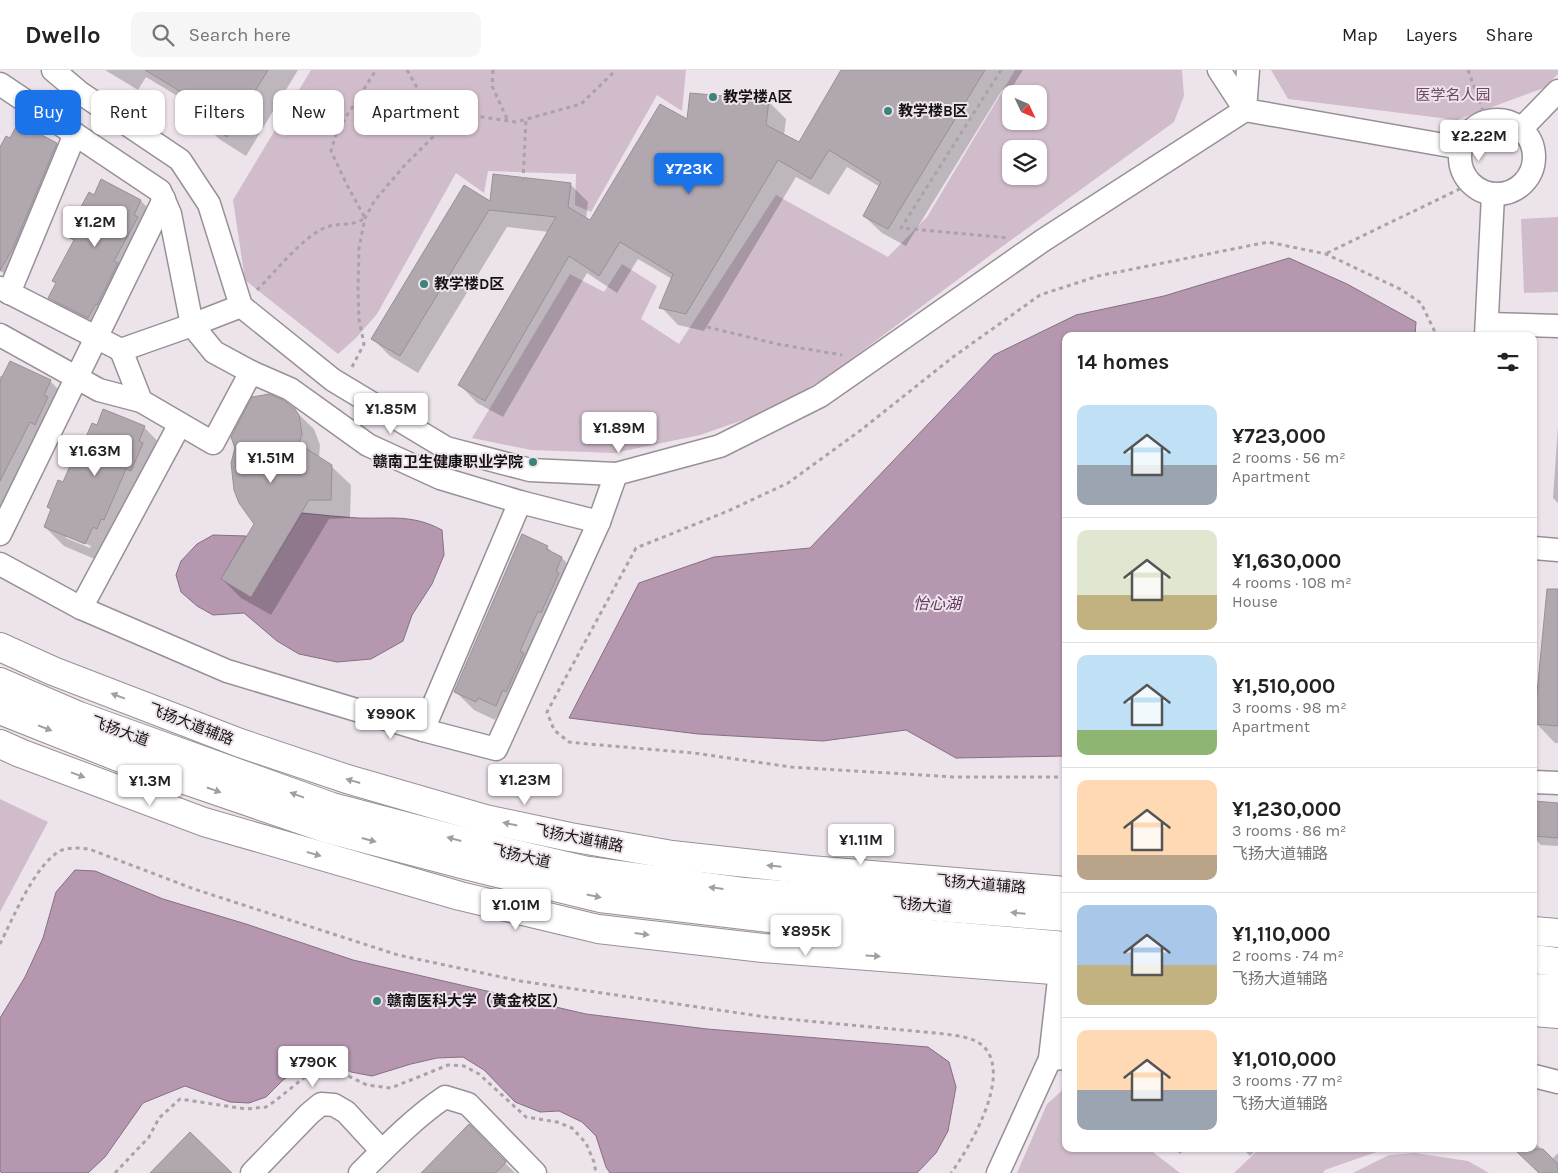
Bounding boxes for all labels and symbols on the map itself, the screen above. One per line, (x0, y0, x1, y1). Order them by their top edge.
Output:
north arrow (1002, 85, 1048, 130)
park label: 医学名人园 (1415, 86, 1491, 104)
place label: 教学楼A区 (723, 88, 792, 106)
marker: 教学楼A区 (707, 91, 719, 103)
place label: 教学楼B区 (898, 102, 968, 120)
marker: 教学楼B区 (882, 105, 894, 117)
pin: ¥2.22M (1438, 119, 1520, 162)
pin: ¥723K (654, 152, 724, 195)
pin: ¥1.2M (60, 206, 130, 248)
place label: 教学楼D区 (434, 275, 504, 293)
marker: 教学楼D区 (418, 278, 430, 290)
pin: ¥1.85M (350, 392, 432, 435)
pin: ¥1.89M (578, 412, 660, 454)
pin: ¥1.63M (54, 434, 136, 477)
pin: ¥1.51M (230, 442, 312, 484)
place label: 赣南卫生健康职业学院 (373, 453, 523, 471)
marker: 赣南卫生健康职业学院 (527, 456, 539, 468)
water label: 怡心湖 (913, 594, 964, 613)
one-way arrow (110, 692, 125, 700)
pin: ¥990K (356, 698, 426, 740)
street label: 飞扬大道辅路 (146, 699, 236, 749)
street label: 飞扬大道 (89, 712, 151, 750)
one-way arrow (38, 725, 53, 732)
pin: ¥1.3M (115, 764, 185, 807)
pin: ¥1.23M (484, 764, 566, 806)
one-way arrow (70, 772, 85, 779)
one-way arrow (345, 776, 360, 784)
one-way arrow (207, 787, 222, 794)
one-way arrow (290, 791, 305, 798)
one-way arrow (502, 820, 517, 828)
street label: 飞扬大道辅路 (533, 821, 625, 855)
pin: ¥1.11M (820, 824, 902, 866)
one-way arrow (446, 835, 461, 843)
one-way arrow (361, 836, 376, 844)
street label: 飞扬大道 (490, 840, 552, 872)
one-way arrow (307, 851, 322, 859)
one-way arrow (765, 862, 781, 870)
street label: 飞扬大道辅路 (935, 871, 1027, 897)
one-way arrow (708, 884, 724, 892)
pin: ¥1.01M (475, 888, 557, 931)
one-way arrow (587, 892, 602, 900)
street label: 飞扬大道 (891, 893, 953, 917)
one-way arrow (1009, 909, 1025, 917)
pin: ¥895K (771, 914, 841, 957)
one-way arrow (634, 930, 650, 938)
one-way arrow (866, 953, 882, 961)
place label: 赣南医科大学（黄金校区） (387, 992, 567, 1010)
marker: 赣南医科大学（黄金校区） (371, 995, 383, 1007)
pin: ¥790K (278, 1046, 348, 1088)

